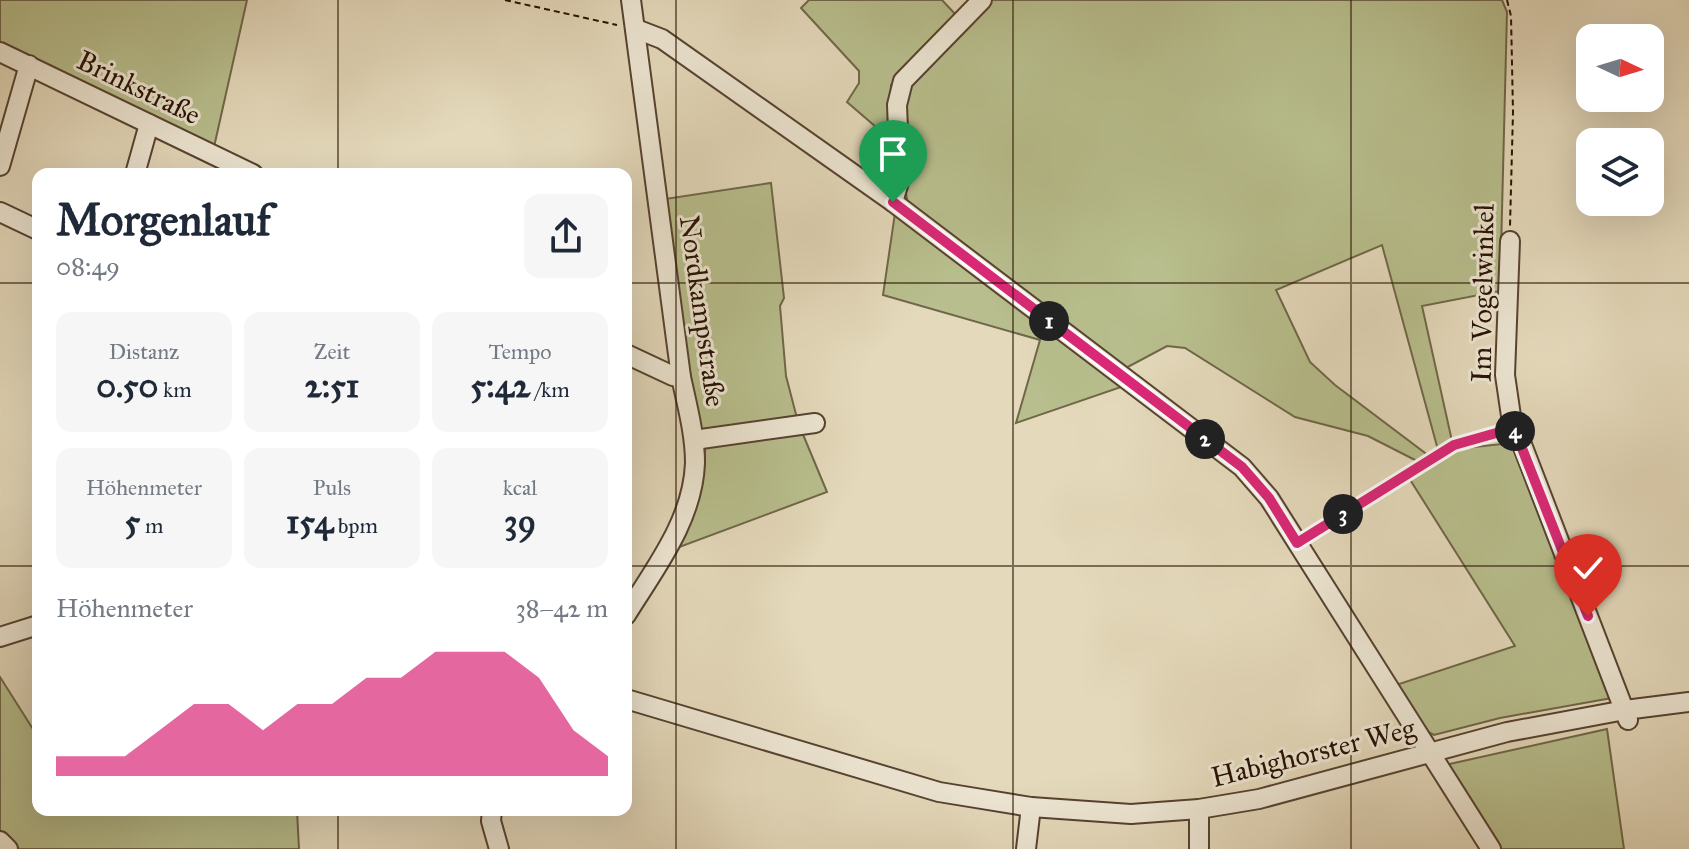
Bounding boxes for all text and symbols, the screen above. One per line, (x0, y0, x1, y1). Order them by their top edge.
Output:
north arrow (1576, 24, 1664, 112)
map controls (1576, 24, 1664, 216)
street label: Brinkstraße (71, 42, 206, 132)
pin (859, 120, 927, 202)
button: layers (1576, 128, 1664, 216)
icon: arrive (871, 132, 915, 176)
text: Morgenlauf (56, 193, 271, 247)
button: share (524, 194, 608, 278)
street label: Im Vogelwinkel (1463, 203, 1502, 383)
street label: Nordkampstraße (672, 213, 733, 409)
text: 08:49 (56, 250, 120, 282)
pin: 1 (1029, 301, 1069, 341)
text: 1 (1045, 307, 1053, 334)
text: Distanz (109, 338, 179, 365)
text: Zeit (314, 338, 350, 365)
text: Tempo (488, 338, 552, 365)
text: 0.50 (96, 365, 158, 406)
text: 2:51 (305, 365, 359, 406)
text: 5:42 (470, 365, 530, 406)
text: km (158, 376, 192, 403)
text: /km (530, 376, 570, 403)
pin: 4 (1495, 411, 1535, 451)
text: 4 (1509, 417, 1521, 444)
pin: 2 (1185, 419, 1225, 459)
text: 2 (1200, 425, 1210, 452)
text: Höhenmeter (86, 474, 202, 501)
text: Puls (313, 474, 351, 501)
text: kcal (503, 474, 537, 501)
pin: 3 (1323, 494, 1363, 534)
text: 3 (1339, 500, 1347, 527)
text: 5 (124, 501, 140, 542)
text: 154 (286, 501, 333, 542)
text: 39 (504, 501, 536, 542)
text: m (140, 512, 164, 539)
text: bpm (333, 512, 378, 539)
pin (1554, 534, 1622, 616)
icon: check (1566, 546, 1610, 590)
text: Höhenmeter (56, 592, 193, 624)
text: 38–42 m (515, 592, 608, 624)
street label: Habighorster Weg (1207, 710, 1420, 795)

